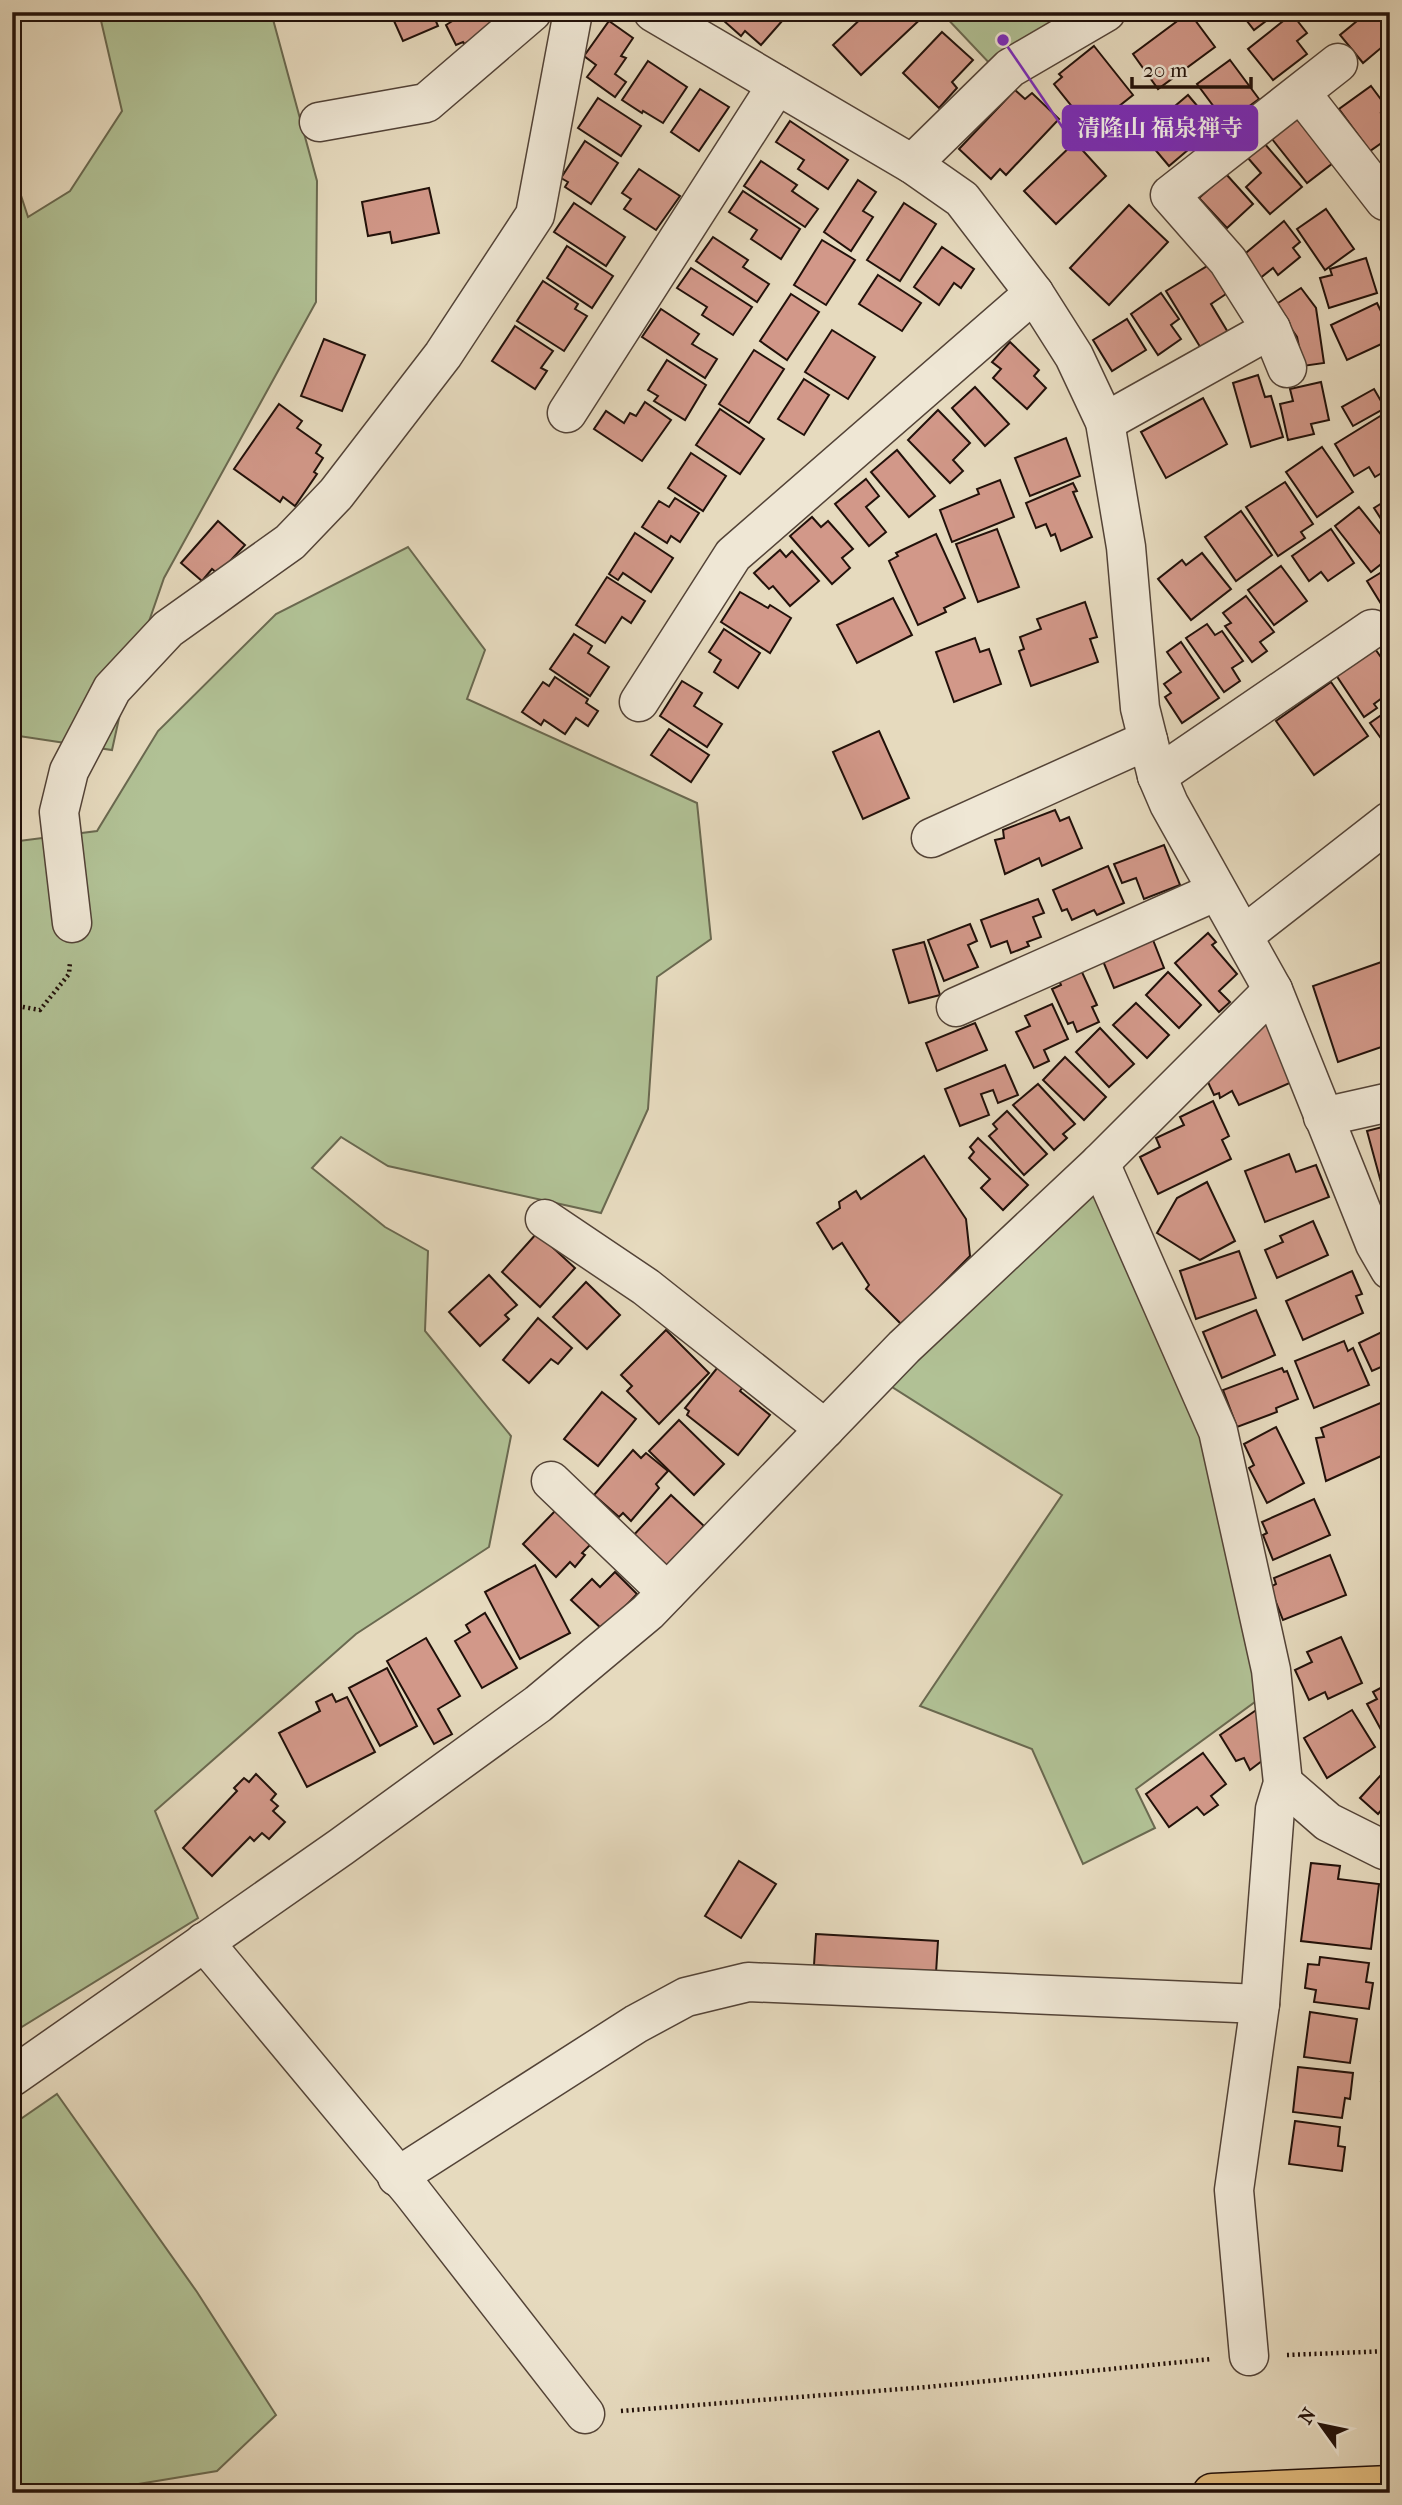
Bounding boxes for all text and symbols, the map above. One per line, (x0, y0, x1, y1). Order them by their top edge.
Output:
scale bar (1132, 46, 1252, 90)
text: 20 m (1143, 58, 1188, 82)
callout: 清隆山 福泉禅寺 (1063, 106, 1257, 150)
text: 清隆山 福泉禅寺 (1077, 115, 1243, 142)
north arrow (1286, 2390, 1356, 2460)
text: N (1294, 2404, 1321, 2428)

